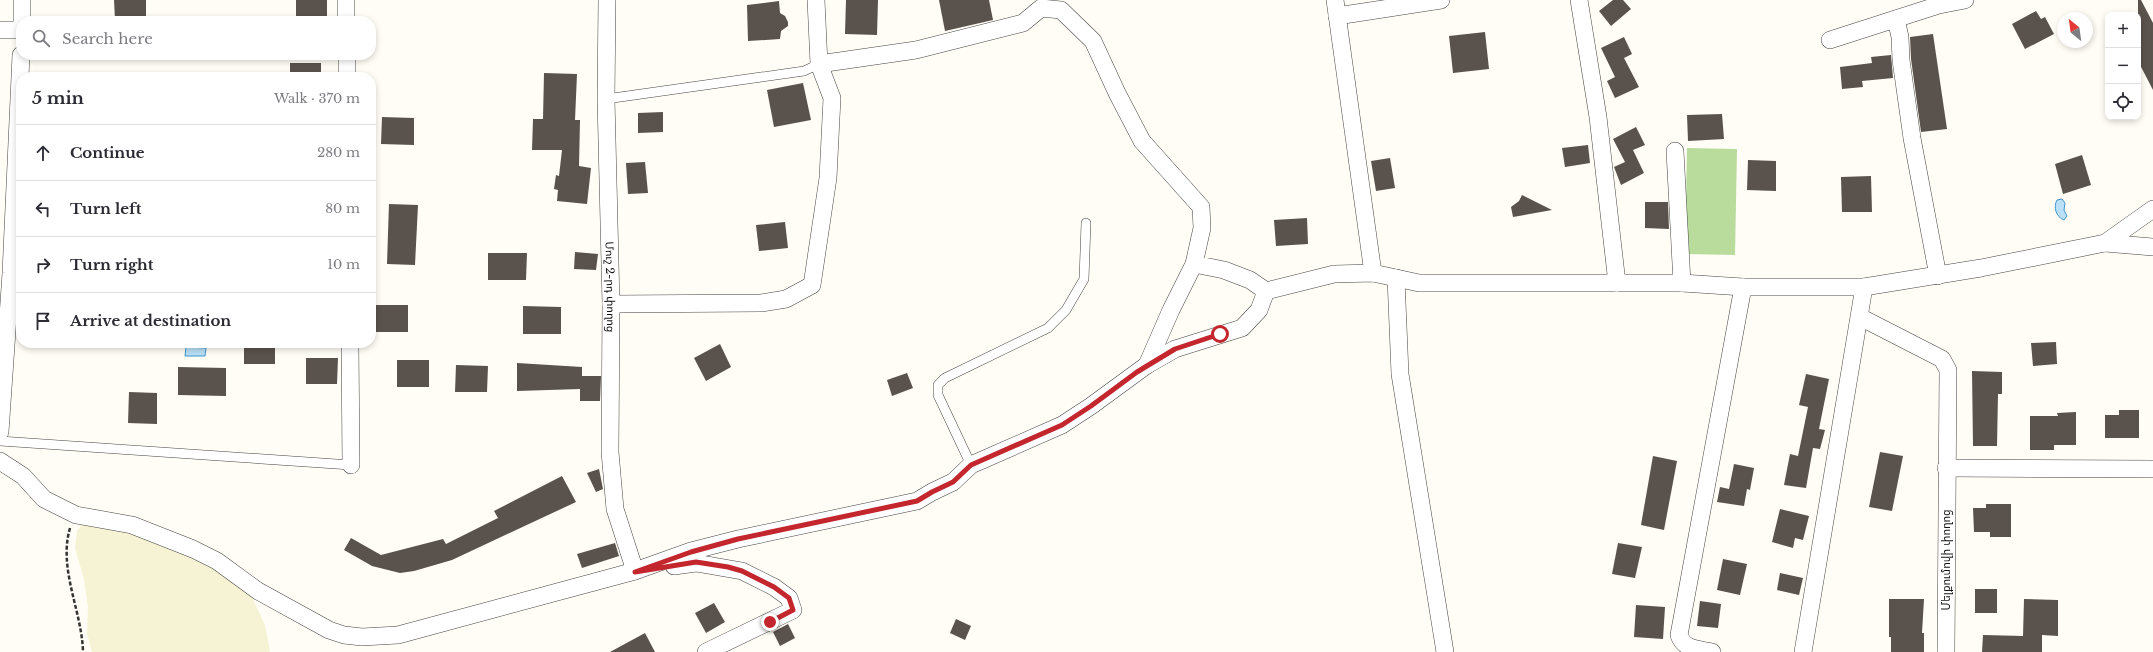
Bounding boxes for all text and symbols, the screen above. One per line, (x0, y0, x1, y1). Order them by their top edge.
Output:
north arrow (2057, 12, 2093, 48)
map controls (2105, 12, 2141, 120)
button: + (2105, 12, 2141, 48)
search box (16, 16, 376, 60)
icon: search (30, 27, 52, 49)
text: Search here (62, 29, 153, 48)
button: − (2105, 48, 2141, 84)
button: locate (2105, 84, 2141, 120)
text: 5 min (32, 88, 84, 109)
text: Walk · 370 m (274, 90, 360, 107)
icon: ahead (32, 142, 54, 164)
text: Continue (70, 143, 145, 162)
text: 280 m (317, 144, 360, 161)
icon: left (32, 198, 54, 220)
text: Turn left (70, 199, 141, 218)
text: 80 m (325, 200, 360, 217)
street label: Մուշ 2-րդ փողոց (602, 241, 618, 332)
icon: right (32, 254, 54, 276)
text: Turn right (70, 255, 153, 274)
text: 10 m (327, 256, 360, 273)
icon: arrive (32, 310, 54, 332)
text: Arrive at destination (70, 311, 231, 330)
route start (1211, 325, 1229, 343)
street label: Մելքումովի փողոց (1939, 509, 1953, 611)
route end (761, 613, 779, 631)

